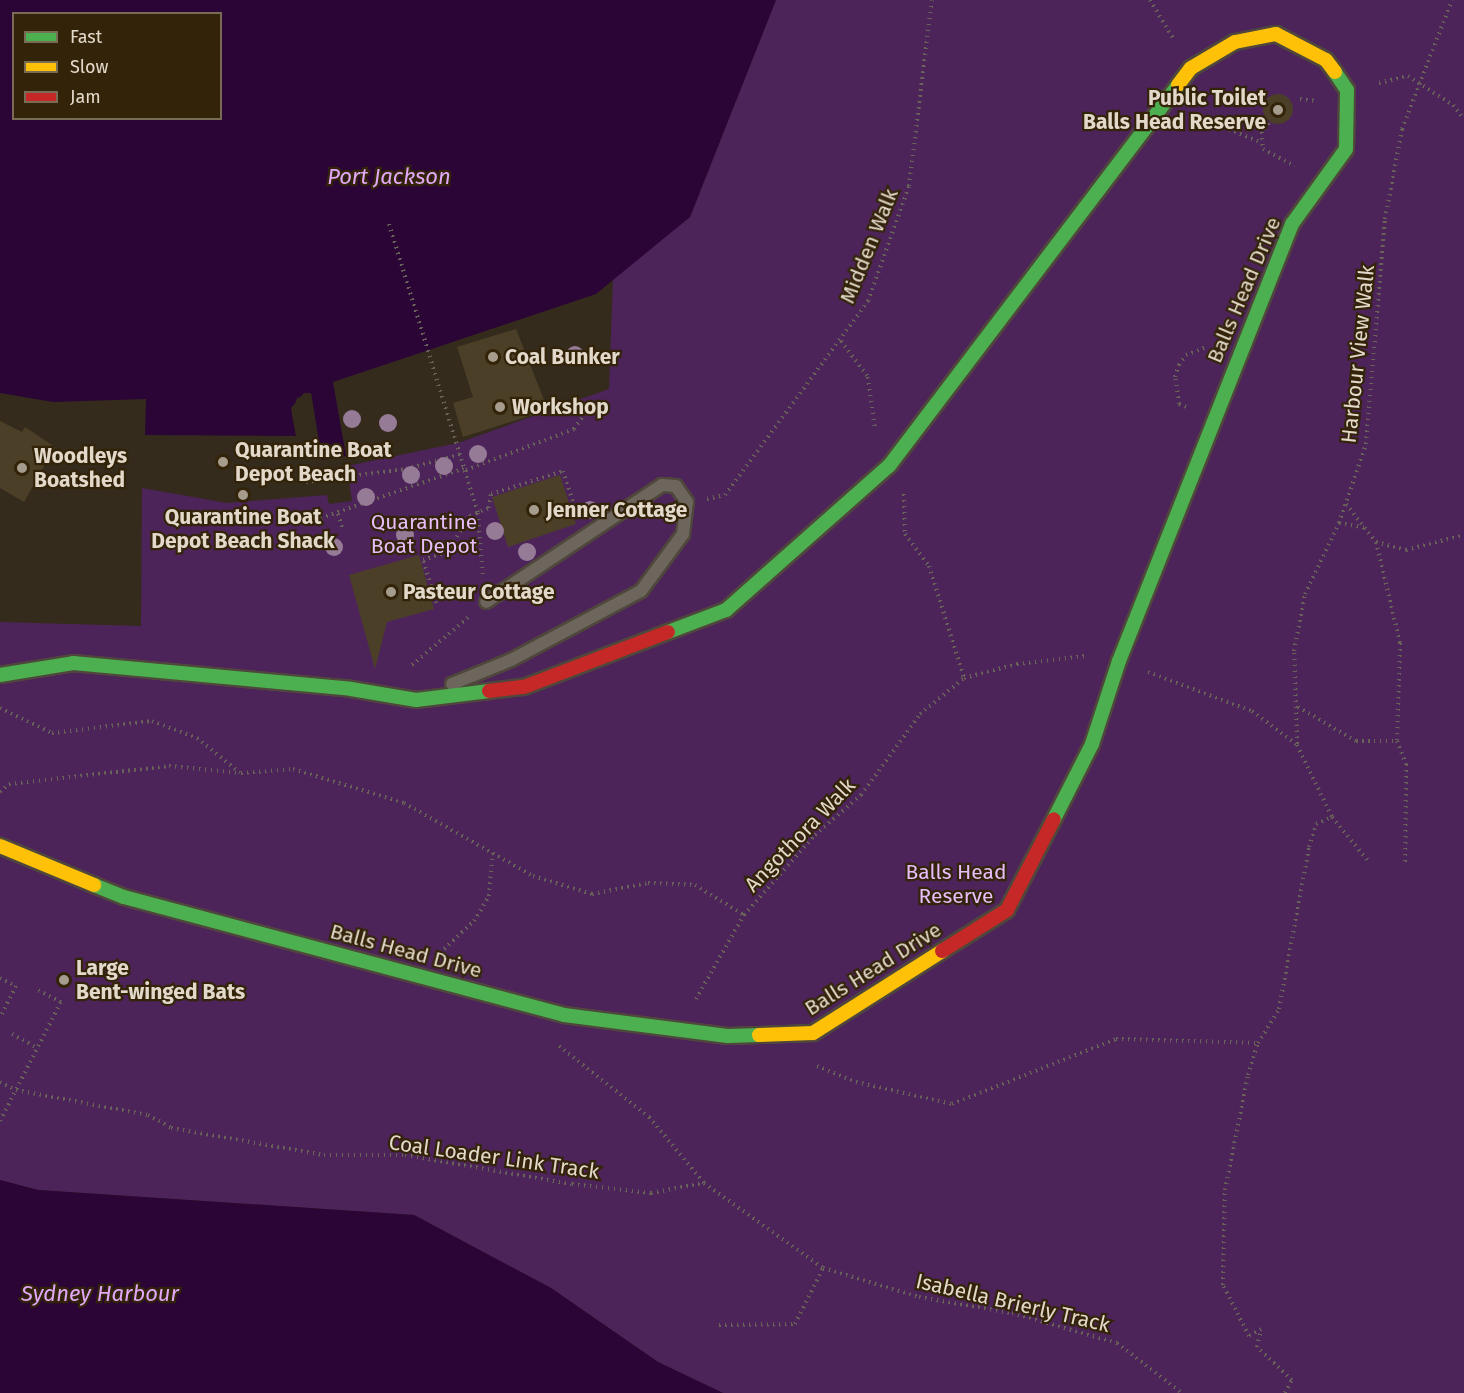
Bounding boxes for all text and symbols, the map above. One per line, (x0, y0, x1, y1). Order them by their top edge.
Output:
legend (12, 12, 222, 120)
text: Fast (70, 26, 102, 48)
text: Slow (70, 56, 108, 78)
place label: Public Toilet Balls Head Reserve (1083, 85, 1266, 135)
text: Jam (70, 86, 101, 108)
marker: Public Toilet Balls Head Reserve (1271, 103, 1285, 117)
water label: Port Jackson (327, 164, 451, 190)
street label: Midden Walk (835, 185, 903, 307)
street label: Balls Head Drive (1202, 213, 1286, 367)
street label: Harbour View Walk (1336, 264, 1380, 444)
place label: Coal Bunker (505, 344, 620, 370)
marker: Coal Bunker (486, 350, 500, 364)
place label: Workshop (512, 394, 609, 420)
marker: Workshop (493, 400, 507, 414)
place label: Quarantine Boat Depot Beach (235, 437, 392, 487)
place label: Woodleys Boatshed (34, 443, 127, 493)
marker: Quarantine Boat Depot Beach (216, 455, 230, 469)
marker: Woodleys Boatshed (15, 461, 29, 475)
marker: Quarantine Boat Depot Beach Shack (236, 488, 250, 502)
place label: Jenner Cottage (546, 497, 687, 523)
marker: Jenner Cottage (527, 503, 541, 517)
place label: Quarantine Boat Depot Beach Shack (151, 504, 335, 554)
park label: Quarantine Boat Depot (371, 509, 477, 559)
place label: Pasteur Cottage (403, 579, 555, 605)
marker: Pasteur Cottage (384, 585, 398, 599)
street label: Angothora Walk (739, 773, 861, 897)
park label: Balls Head Reserve (905, 859, 1007, 909)
street label: Balls Head Drive (800, 917, 946, 1021)
street label: Balls Head Drive (327, 919, 485, 983)
place label: Large Bent-winged Bats (76, 955, 245, 1005)
marker: Large Bent-winged Bats (57, 973, 71, 987)
street label: Coal Loader Link Track (387, 1130, 601, 1184)
street label: Isabella Brierly Track (914, 1268, 1112, 1338)
water label: Sydney Harbour (21, 1281, 179, 1307)

